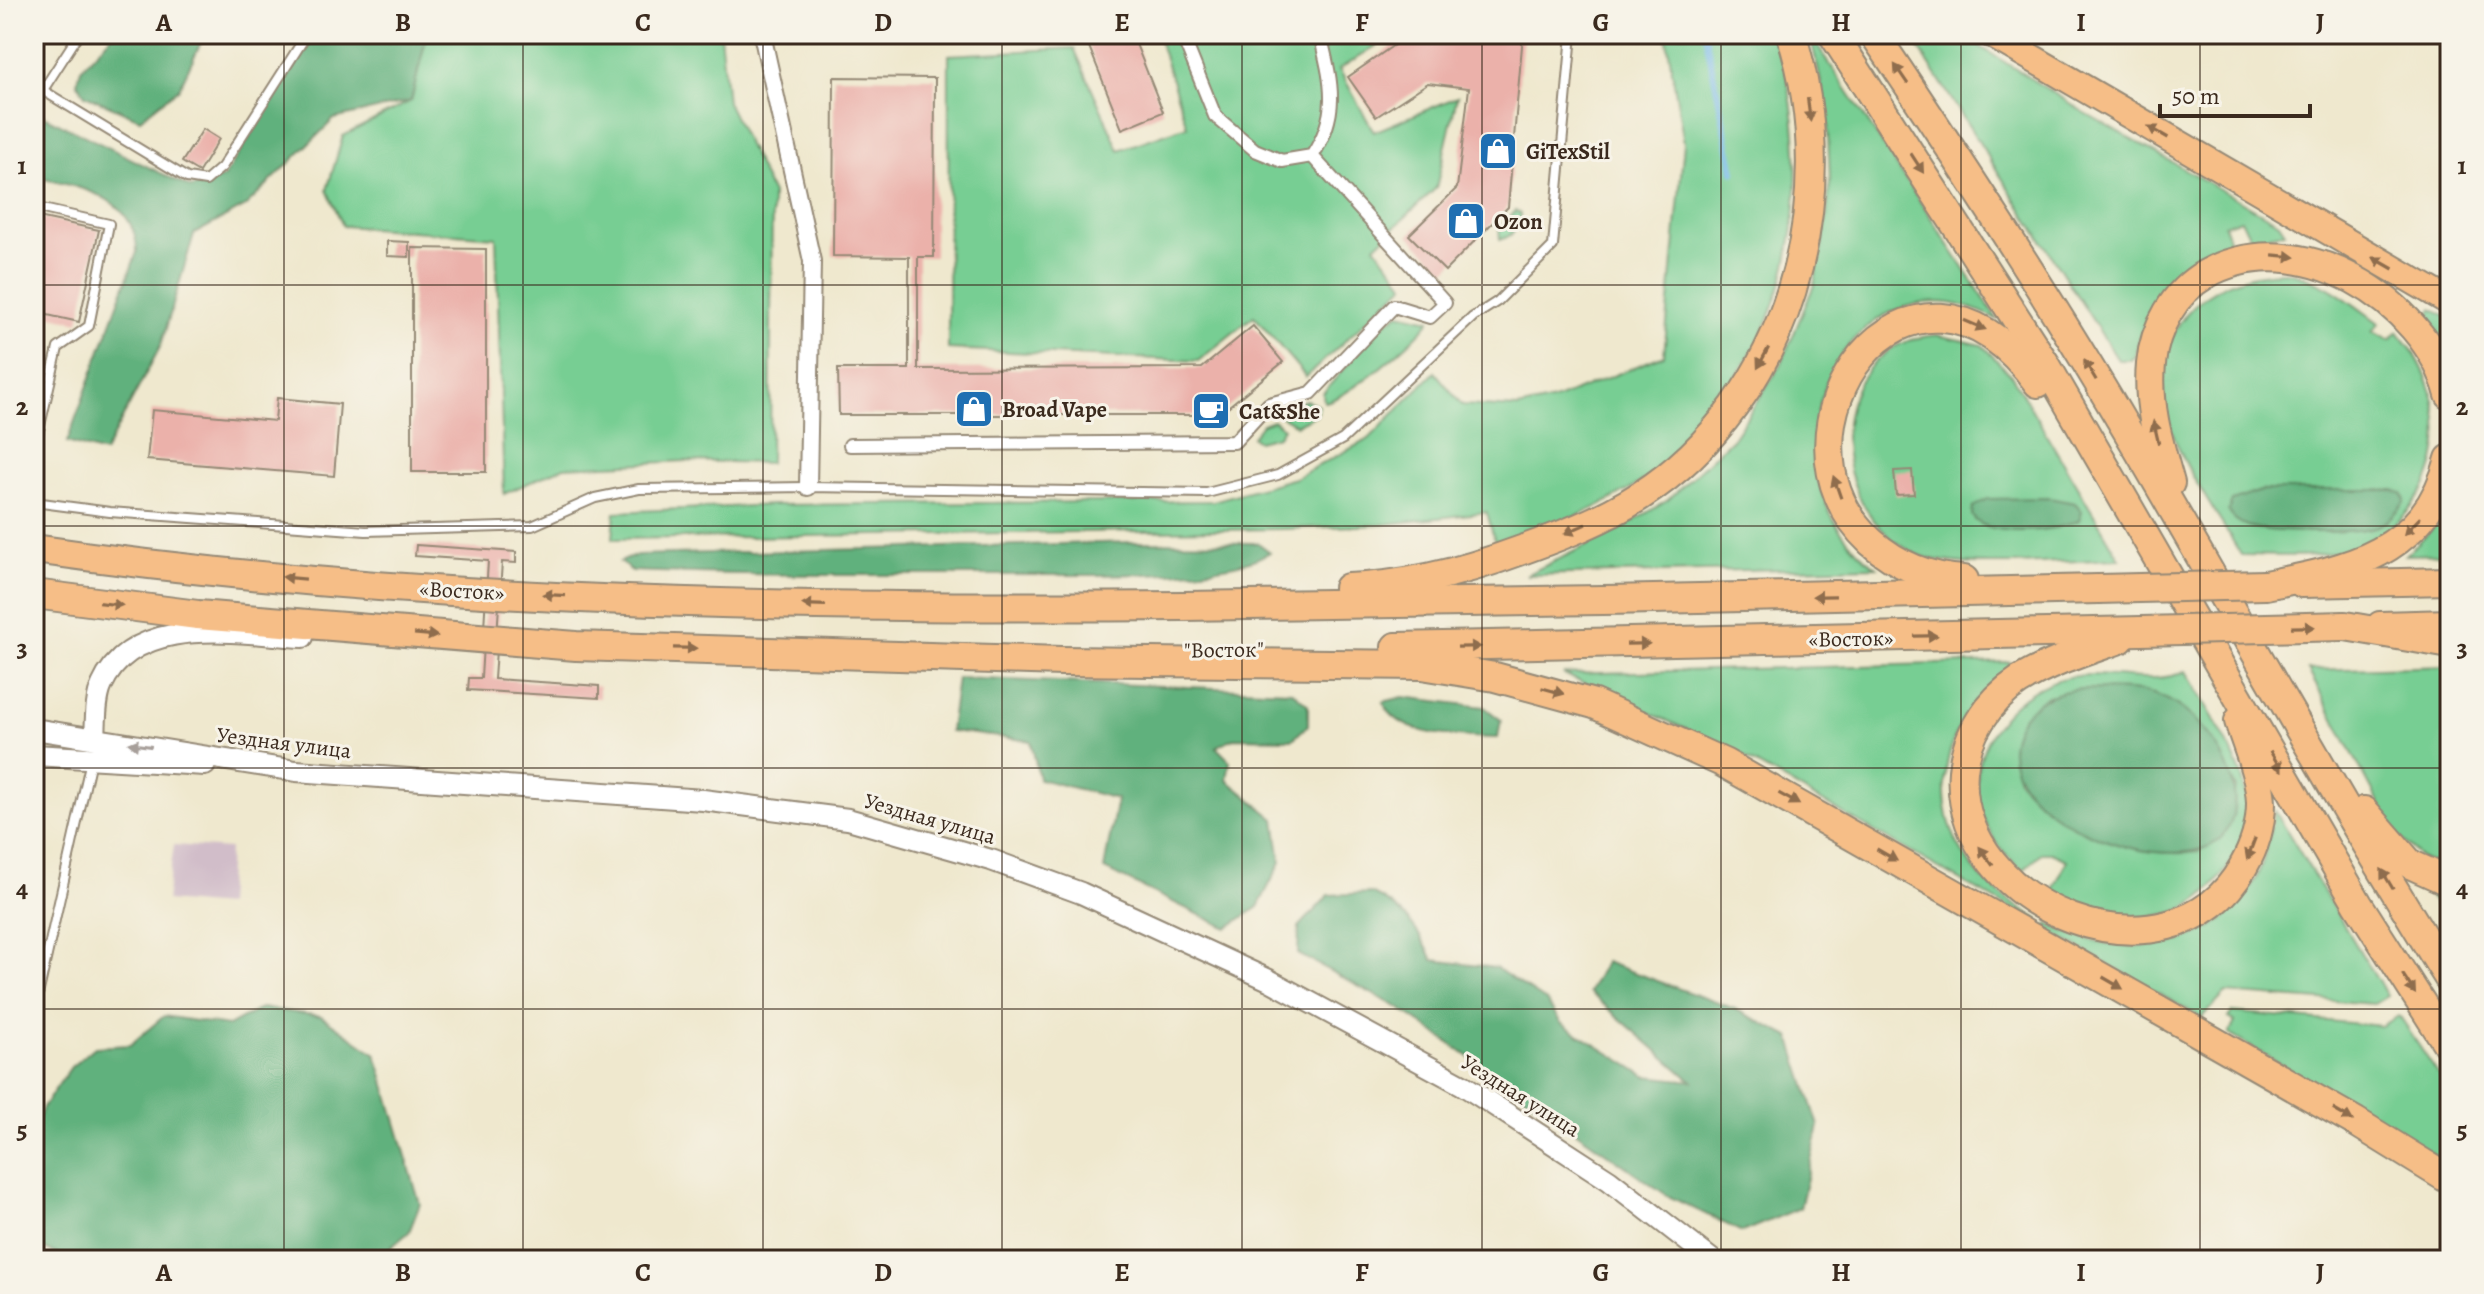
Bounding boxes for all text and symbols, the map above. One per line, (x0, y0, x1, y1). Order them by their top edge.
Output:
text: A (155, 5, 173, 40)
text: B (395, 5, 411, 40)
text: C (635, 5, 651, 40)
text: D (874, 5, 892, 40)
text: E (1114, 5, 1130, 40)
text: F (1355, 5, 1369, 40)
text: G (1592, 5, 1610, 40)
text: H (1831, 5, 1851, 40)
text: I (2076, 5, 2086, 40)
text: J (2316, 5, 2324, 40)
one-way arrow (1894, 63, 1909, 84)
scale bar (2160, 68, 2310, 118)
text: 50 m (2172, 80, 2220, 112)
one-way arrow (1802, 98, 1815, 123)
one-way arrow (2147, 125, 2169, 139)
shop icon: GiTexStil (1477, 130, 1519, 172)
place label: GiTexStil (1526, 137, 1610, 167)
text: 1 (17, 148, 27, 183)
text: 1 (2457, 148, 2467, 183)
one-way arrow (1909, 152, 1924, 173)
shop icon: Ozon (1445, 200, 1487, 242)
place label: Ozon (1494, 207, 1543, 237)
one-way arrow (2272, 250, 2297, 263)
one-way arrow (2371, 256, 2394, 270)
one-way arrow (1963, 319, 1986, 332)
one-way arrow (1757, 346, 1770, 369)
one-way arrow (2083, 358, 2098, 381)
shop icon: Broad Vape (953, 388, 995, 430)
text: 2 (16, 389, 29, 424)
text: 2 (2456, 389, 2469, 424)
cafe icon: Cat&She (1190, 390, 1232, 432)
place label: Broad Vape (1002, 395, 1107, 425)
place label: Cat&She (1239, 397, 1320, 427)
one-way arrow (2149, 420, 2162, 445)
one-way arrow (1830, 475, 1842, 499)
one-way arrow (2404, 516, 2422, 535)
one-way arrow (1564, 523, 1587, 536)
one-way arrow (282, 571, 307, 584)
street label: «Восток» (419, 574, 505, 608)
one-way arrow (541, 589, 566, 602)
one-way arrow (1811, 590, 1836, 602)
one-way arrow (99, 598, 124, 611)
one-way arrow (801, 599, 826, 612)
one-way arrow (2291, 620, 2316, 633)
street label: «Восток» (1808, 623, 1894, 655)
one-way arrow (414, 629, 439, 642)
text: 3 (16, 630, 28, 665)
one-way arrow (1914, 630, 1939, 643)
text: 3 (2456, 630, 2468, 665)
street label: "Восток" (1184, 634, 1264, 666)
one-way arrow (1626, 637, 1651, 650)
one-way arrow (1457, 640, 1482, 653)
one-way arrow (673, 642, 698, 654)
one-way arrow (1540, 686, 1565, 698)
street label: Уездная улица (215, 720, 354, 766)
one-way arrow (128, 738, 153, 751)
one-way arrow (2269, 750, 2283, 772)
street label: Уездная улица (860, 786, 1000, 852)
one-way arrow (1777, 793, 1800, 806)
one-way arrow (2244, 837, 2257, 861)
one-way arrow (1979, 845, 1994, 866)
one-way arrow (1876, 848, 1898, 862)
one-way arrow (2381, 868, 2395, 890)
text: 4 (16, 871, 28, 906)
text: 4 (2456, 871, 2468, 906)
one-way arrow (2401, 974, 2416, 995)
one-way arrow (2101, 977, 2124, 990)
street label: Уездная улица (1455, 1047, 1587, 1145)
one-way arrow (2331, 1108, 2354, 1122)
text: 5 (16, 1112, 28, 1147)
text: 5 (2456, 1112, 2468, 1147)
text: A (155, 1255, 173, 1290)
text: B (395, 1255, 411, 1290)
text: C (635, 1255, 651, 1290)
text: D (874, 1255, 892, 1290)
text: E (1114, 1255, 1130, 1290)
text: F (1355, 1255, 1369, 1290)
text: G (1592, 1255, 1610, 1290)
text: H (1831, 1255, 1851, 1290)
text: I (2076, 1255, 2086, 1290)
text: J (2316, 1255, 2324, 1290)

